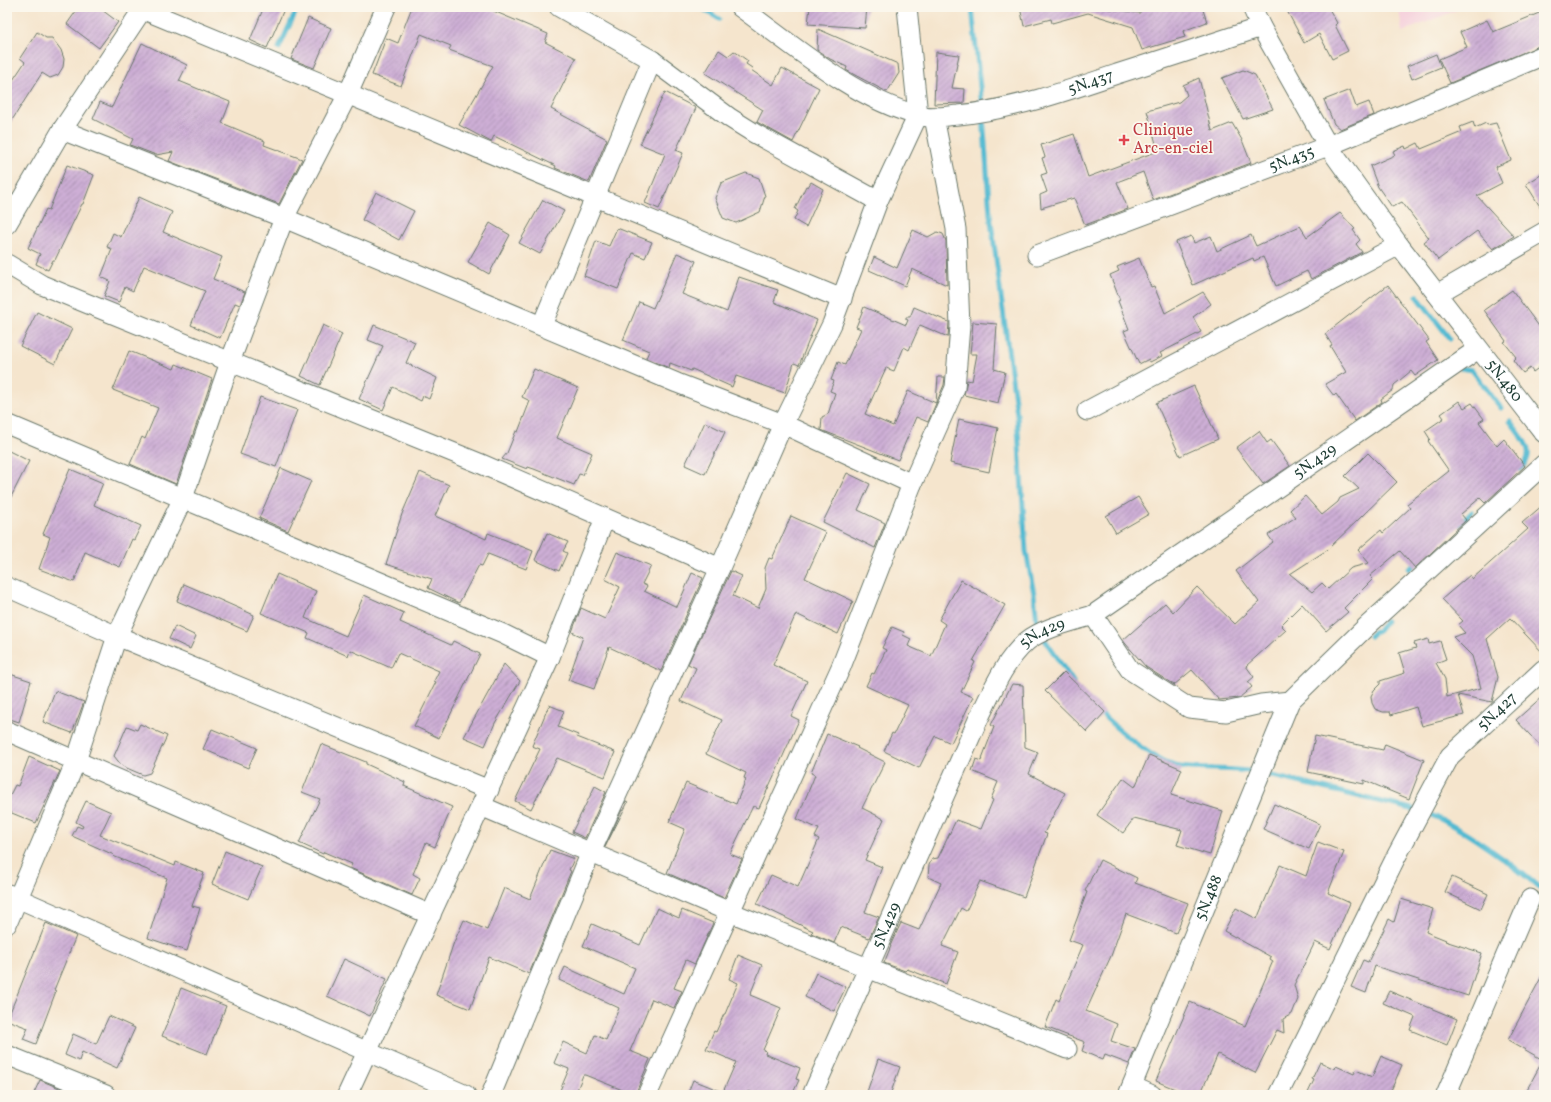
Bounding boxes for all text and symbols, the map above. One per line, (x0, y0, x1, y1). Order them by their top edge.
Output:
street label: 5N.437 (1065, 65, 1117, 101)
place label: Clinique Arc-en-ciel (1133, 120, 1213, 160)
marker: Clinique Arc-en-ciel (1118, 134, 1130, 146)
street label: 5N.435 (1266, 141, 1318, 178)
street label: 5N.480 (1480, 355, 1528, 407)
street label: 5N.429 (1289, 439, 1341, 484)
street label: 5N.429 (1014, 613, 1068, 654)
street label: 5N.427 (1473, 688, 1523, 736)
street label: 5N.488 (1190, 872, 1228, 924)
street label: 5N.429 (867, 899, 907, 952)

